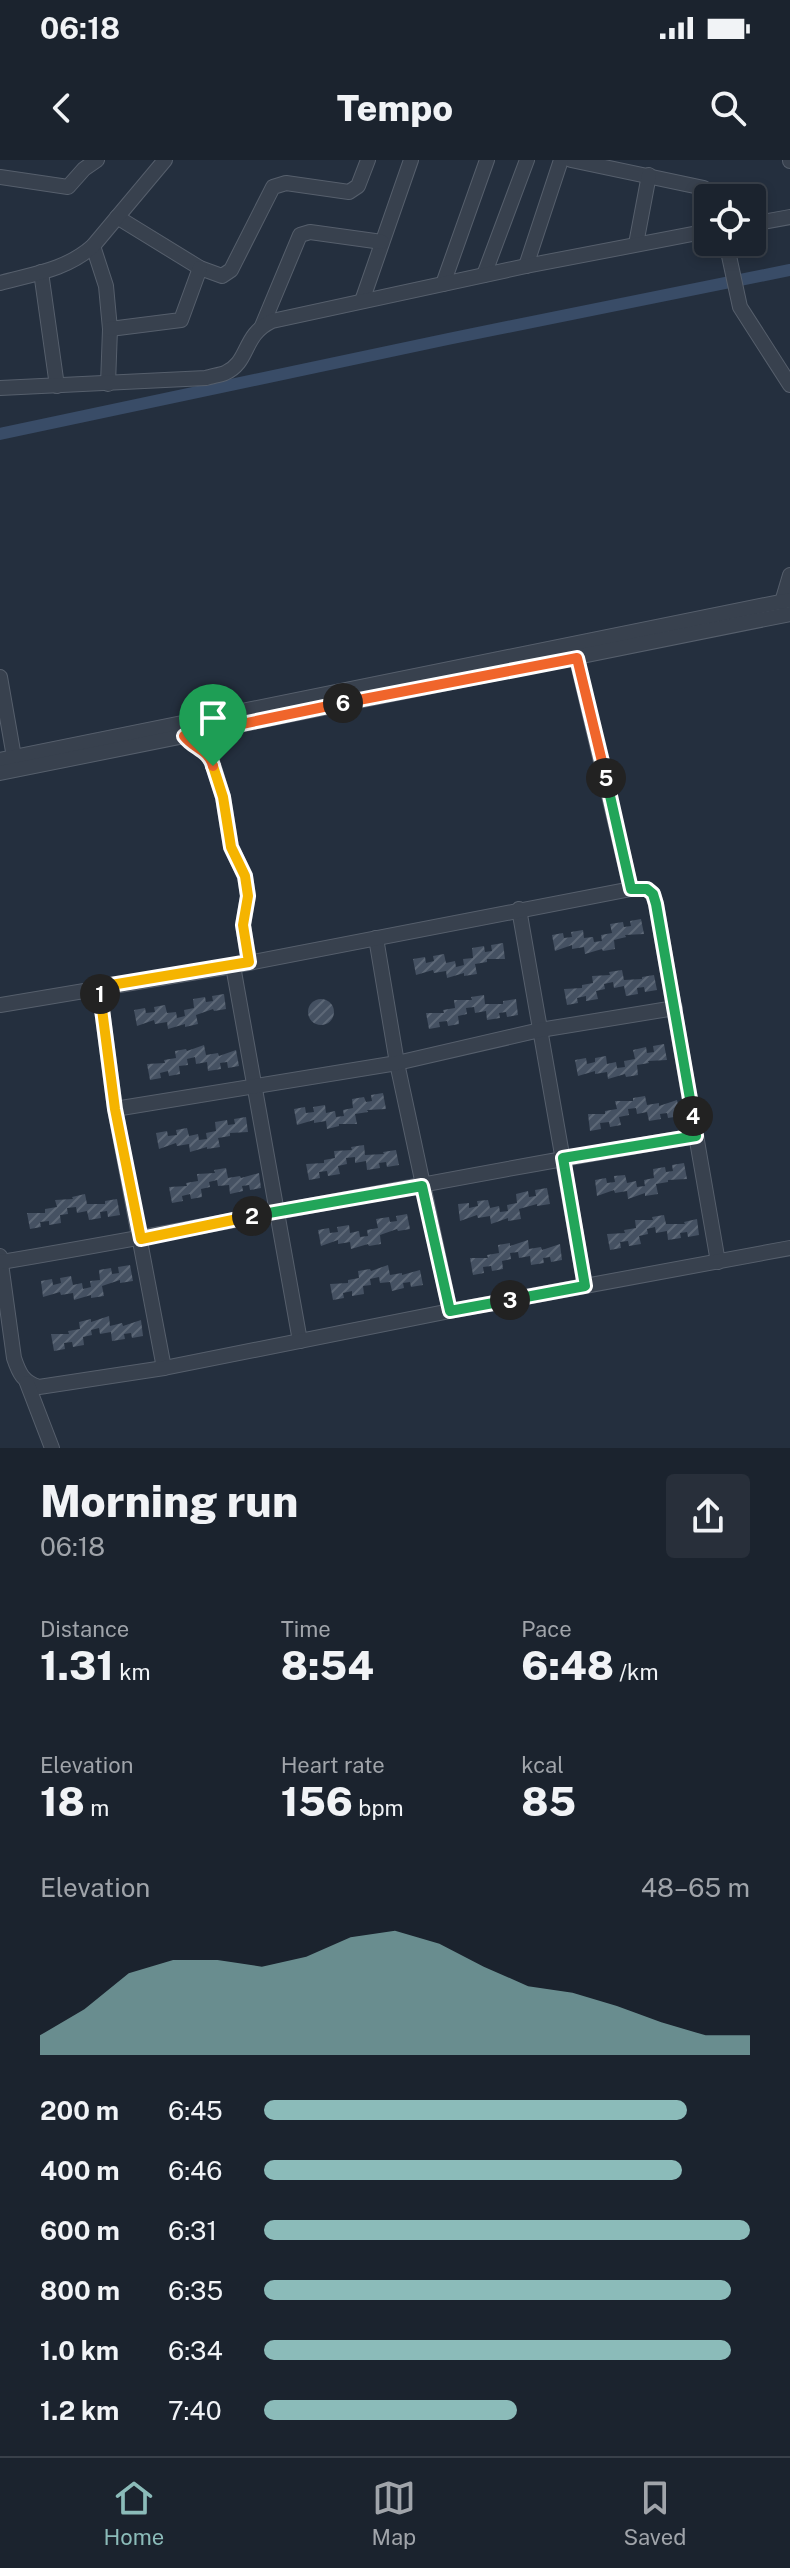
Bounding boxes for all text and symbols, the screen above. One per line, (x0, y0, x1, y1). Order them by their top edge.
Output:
text: 06:18 (40, 10, 120, 46)
icon: back (40, 86, 84, 130)
icon: search (706, 86, 750, 130)
text: Tempo (337, 87, 453, 129)
map controls (694, 184, 766, 256)
button: locate (694, 184, 766, 256)
pin: 6 (323, 683, 363, 723)
pin (179, 684, 247, 766)
text: 6 (336, 690, 350, 716)
icon: arrive (191, 696, 235, 740)
pin: 5 (586, 758, 626, 798)
text: 5 (599, 765, 613, 791)
pin: 1 (80, 974, 120, 1014)
text: 1 (95, 981, 105, 1007)
pin: 4 (673, 1096, 713, 1136)
text: 4 (686, 1103, 700, 1129)
pin: 2 (232, 1196, 272, 1236)
text: 2 (245, 1203, 259, 1229)
pin: 3 (490, 1280, 530, 1320)
text: 3 (503, 1287, 517, 1313)
button: share (666, 1474, 750, 1558)
text: Morning run (40, 1475, 298, 1527)
text: 06:18 (40, 1531, 105, 1562)
text: Distance (40, 1616, 129, 1642)
text: Time (281, 1616, 331, 1642)
text: Pace (521, 1616, 572, 1642)
text: 1.31 (40, 1642, 114, 1689)
text: 8:54 (281, 1642, 374, 1689)
text: 6:48 (521, 1642, 614, 1689)
text: km (114, 1659, 151, 1685)
text: /km (614, 1659, 658, 1685)
text: Elevation (40, 1752, 133, 1778)
text: Heart rate (281, 1752, 385, 1778)
text: kcal (521, 1752, 564, 1778)
text: 18 (40, 1778, 85, 1825)
text: 156 (281, 1778, 353, 1825)
text: 85 (521, 1778, 576, 1825)
text: m (85, 1795, 109, 1821)
text: bpm (353, 1795, 404, 1821)
text: Elevation (40, 1872, 150, 1903)
text: 48–65 m (641, 1872, 750, 1903)
text: 200 m (40, 2095, 119, 2126)
text: 6:45 (168, 2095, 223, 2126)
text: 400 m (40, 2155, 120, 2186)
text: 6:46 (168, 2155, 222, 2186)
text: 600 m (40, 2215, 120, 2246)
text: 6:31 (168, 2215, 217, 2246)
text: 800 m (40, 2275, 120, 2306)
text: 6:35 (168, 2275, 223, 2306)
text: 1.0 km (40, 2335, 119, 2366)
text: 6:34 (168, 2335, 223, 2366)
text: 1.2 km (40, 2395, 119, 2426)
text: 7:40 (168, 2395, 222, 2426)
tab: Home (104, 2476, 164, 2550)
tab: Map (371, 2476, 416, 2550)
tab: Saved (623, 2476, 686, 2550)

